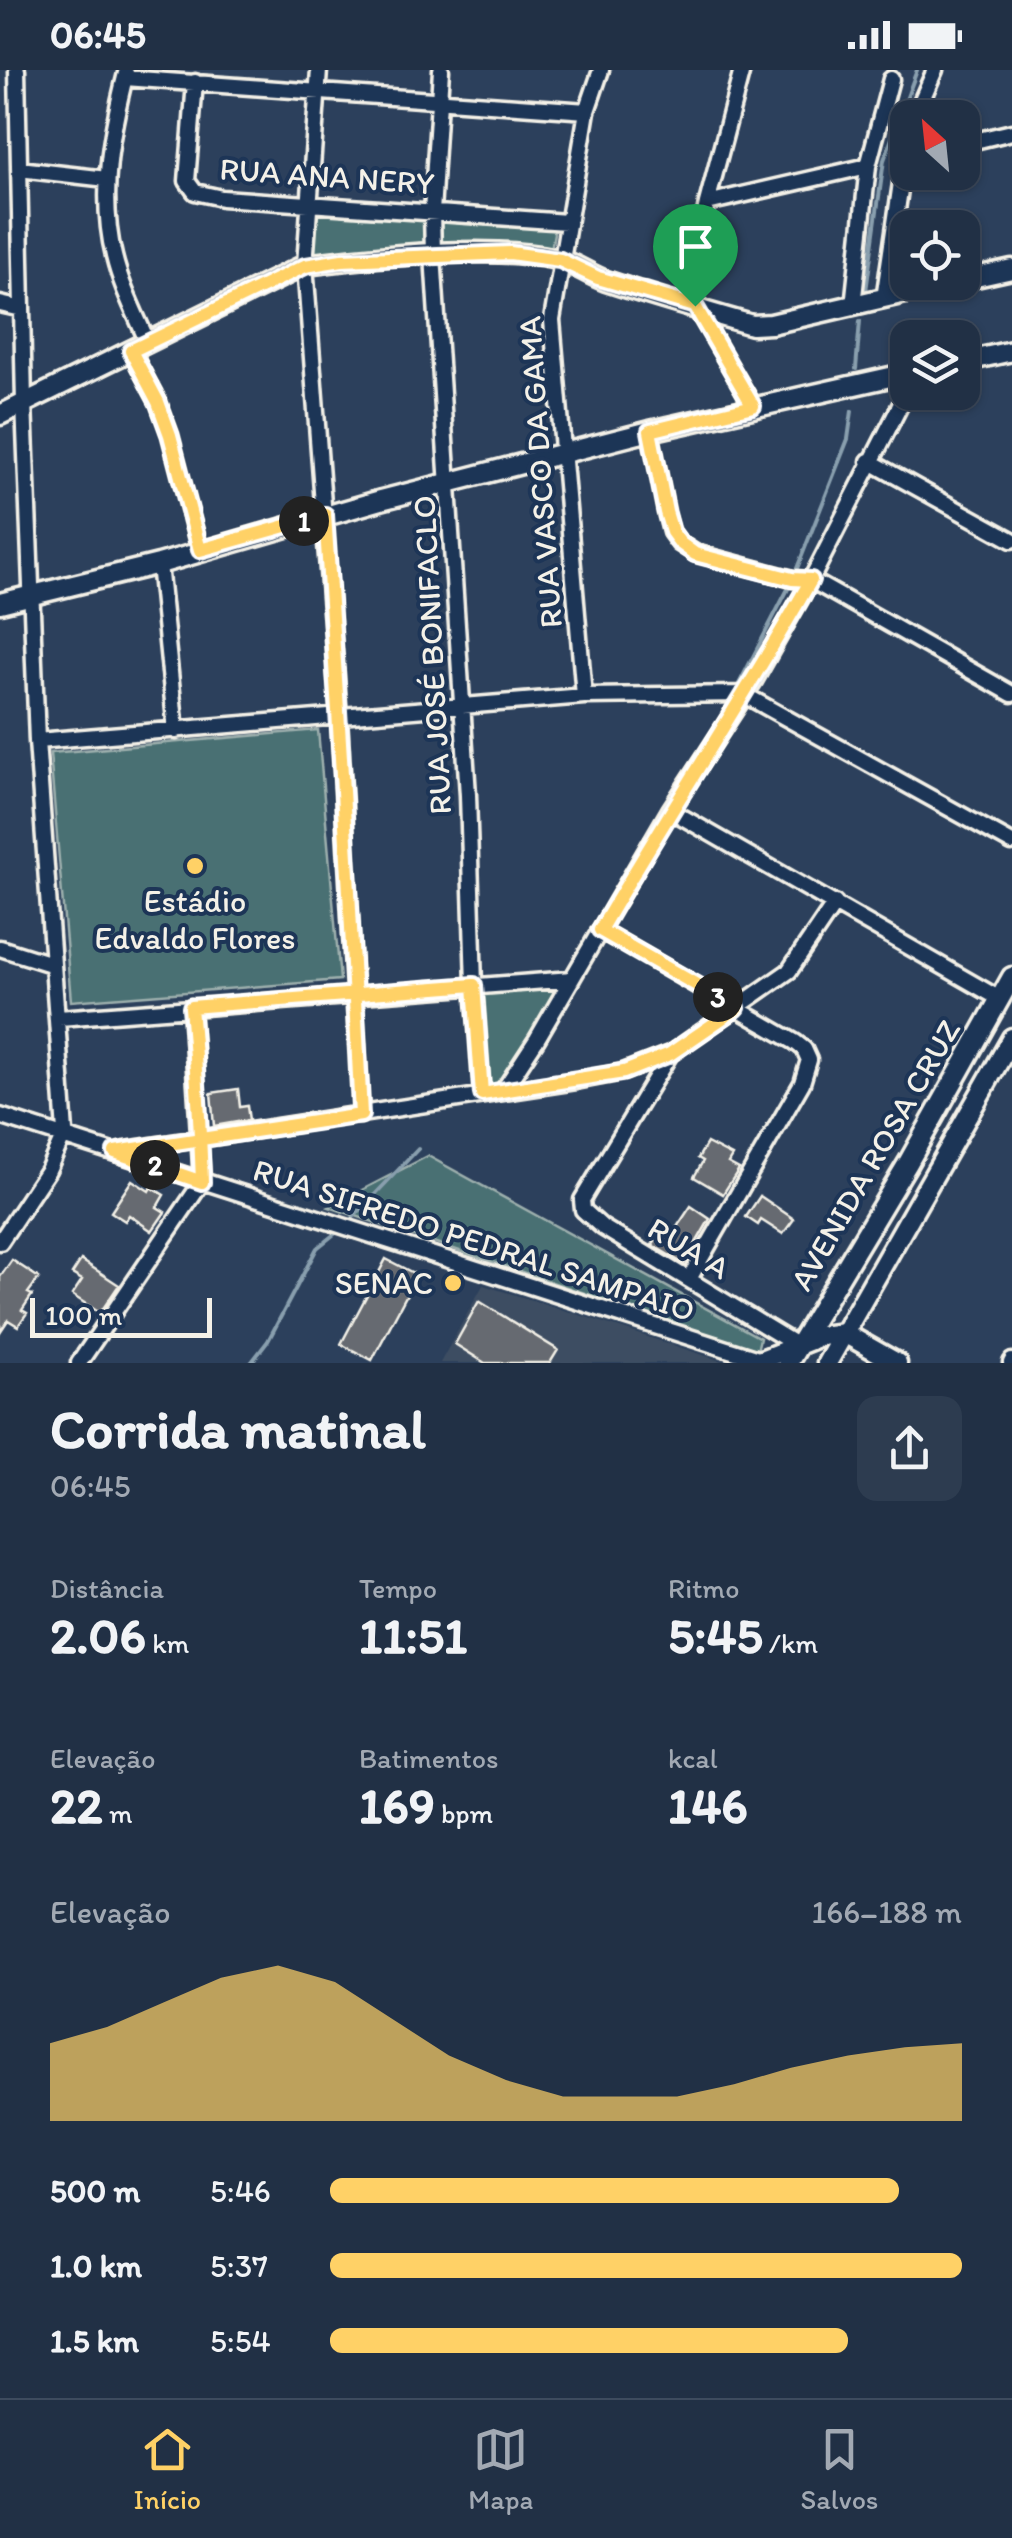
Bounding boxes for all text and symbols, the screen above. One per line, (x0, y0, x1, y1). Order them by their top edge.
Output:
text: 06:45 (50, 12, 146, 58)
north arrow (890, 100, 980, 190)
map controls (890, 100, 980, 410)
street label: RUA ANA NERY (218, 150, 436, 202)
pin (653, 204, 738, 307)
button: locate (890, 210, 980, 300)
icon: arrive (668, 219, 723, 274)
street label: RUA VASCO DA GAMA (510, 315, 570, 629)
button: layers (890, 320, 980, 410)
street label: RUA JOSÉ BONIFACLO (405, 495, 459, 815)
pin: 1 (279, 496, 329, 546)
text: 1 (298, 504, 311, 538)
marker: Estádio Edvaldo Flores (184, 855, 206, 877)
place label: Estádio Edvaldo Flores (95, 882, 295, 957)
pin: 3 (693, 972, 743, 1022)
text: 3 (710, 980, 726, 1014)
street label: AVENIDA ROSA CRUZ (782, 1013, 968, 1297)
pin: 2 (130, 1140, 180, 1190)
text: 2 (148, 1148, 162, 1182)
street label: RUA SIFREDO PEDRAL SAMPAIO (249, 1151, 699, 1329)
street label: RUA A (641, 1209, 737, 1287)
place label: SENAC (335, 1264, 433, 1302)
marker: SENAC (442, 1272, 464, 1294)
scale bar (30, 1293, 212, 1338)
text: 100 m (45, 1298, 122, 1332)
text: Corrida matinal (50, 1396, 426, 1462)
button: share (857, 1396, 962, 1501)
text: 06:45 (50, 1467, 131, 1505)
text: Distância (50, 1571, 164, 1605)
text: Tempo (359, 1571, 437, 1605)
text: Ritmo (668, 1571, 739, 1605)
text: 2.06 (50, 1605, 146, 1666)
text: 11:51 (359, 1605, 467, 1666)
text: 5:45 (668, 1605, 763, 1666)
text: km (146, 1626, 189, 1660)
text: /km (763, 1626, 818, 1660)
text: Elevação (50, 1741, 155, 1775)
text: Batimentos (359, 1741, 498, 1775)
text: kcal (668, 1741, 718, 1775)
text: 22 (50, 1775, 103, 1836)
text: 169 (359, 1775, 435, 1836)
text: 146 (668, 1775, 748, 1836)
text: m (103, 1796, 132, 1830)
text: bpm (435, 1796, 493, 1830)
text: Elevação (50, 1893, 170, 1931)
text: 166–188 m (811, 1893, 962, 1931)
text: 500 m (50, 2172, 140, 2210)
text: 5:46 (210, 2172, 271, 2210)
text: 1.0 km (50, 2247, 142, 2285)
text: 5:37 (210, 2247, 268, 2285)
text: 1.5 km (50, 2322, 139, 2360)
text: 5:54 (210, 2322, 271, 2360)
tab: Início (134, 2422, 201, 2516)
tab: Mapa (468, 2422, 533, 2516)
tab: Salvos (800, 2422, 878, 2516)

